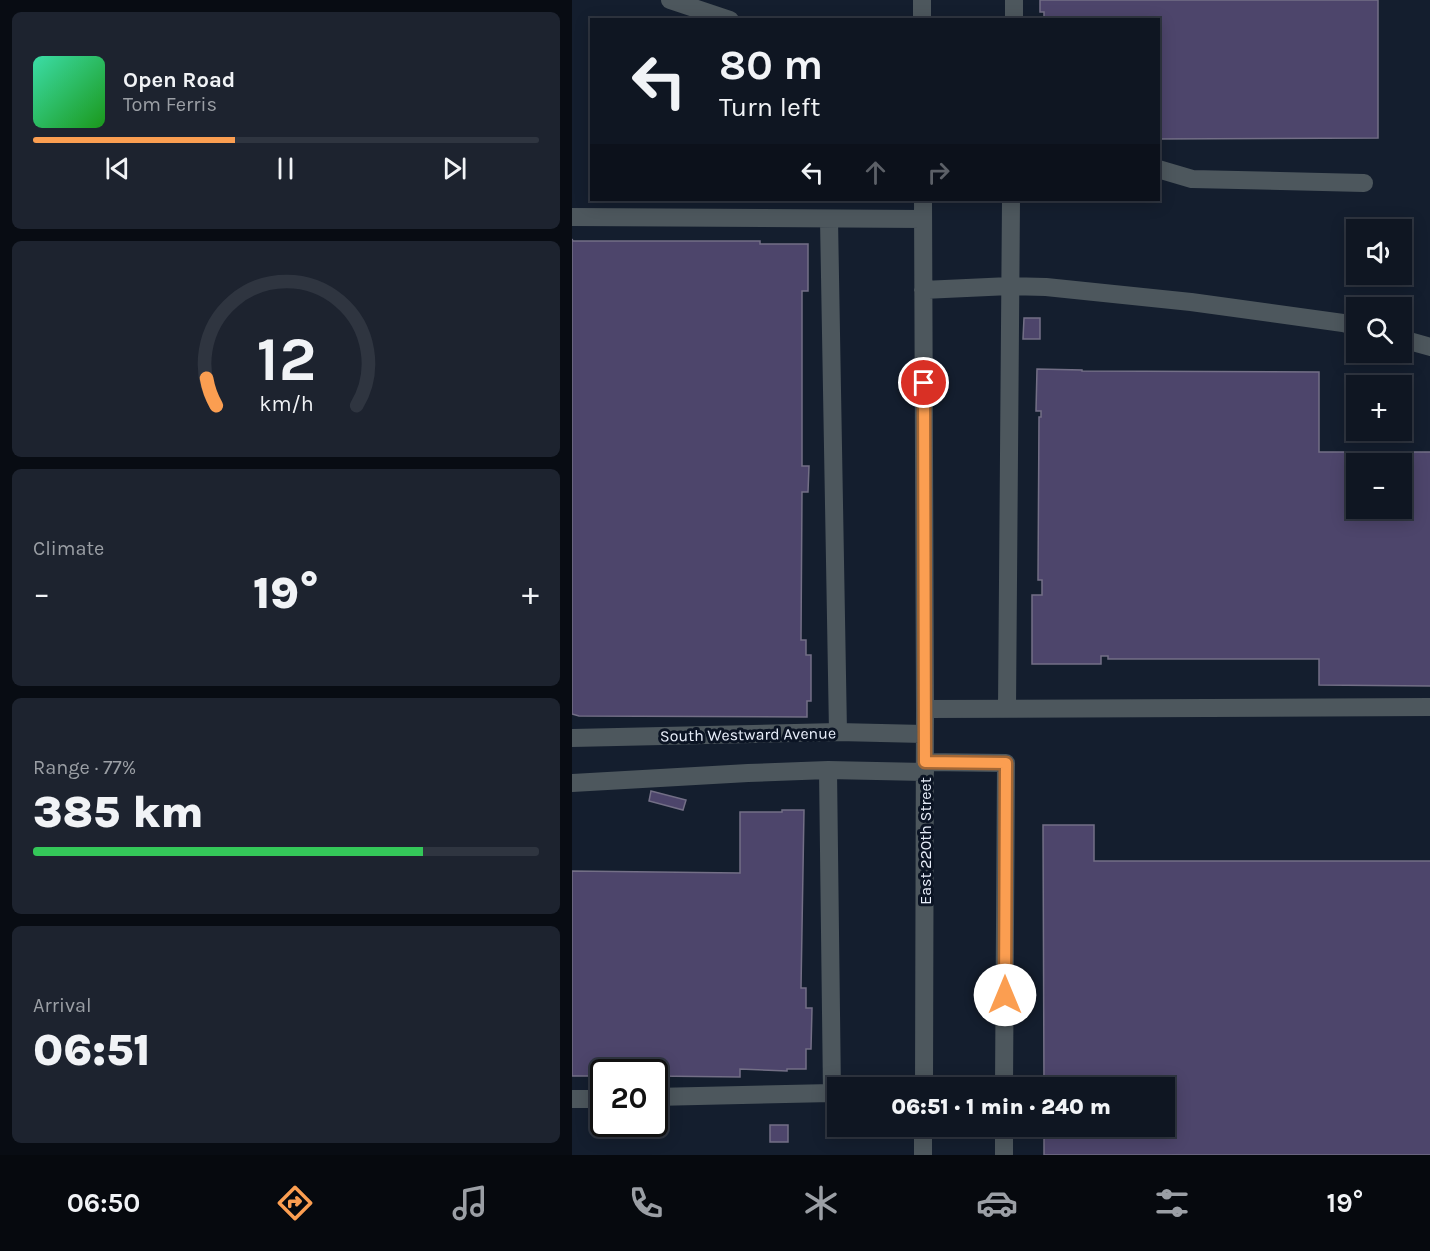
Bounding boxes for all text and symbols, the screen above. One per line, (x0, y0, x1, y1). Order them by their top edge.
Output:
text: 80 m (719, 40, 823, 90)
icon: left (620, 42, 698, 120)
text: Open Road (123, 67, 235, 93)
text: Turn left (719, 91, 820, 123)
text: Tom Ferris (123, 93, 217, 116)
icon: previous (101, 152, 134, 185)
icon: pause (269, 152, 302, 185)
icon: next (438, 152, 471, 185)
icon: left (796, 156, 829, 189)
icon: ahead (859, 156, 892, 189)
icon: right (922, 156, 955, 189)
map controls (1346, 219, 1412, 519)
button: sound (1346, 219, 1412, 285)
button: search (1346, 297, 1412, 363)
text: 12 (256, 323, 316, 396)
pin (898, 357, 949, 408)
icon: arrive (907, 366, 940, 399)
button: + (1346, 375, 1412, 441)
text: km/h (259, 391, 313, 416)
button: − (1346, 453, 1412, 519)
text: Climate (33, 537, 104, 560)
text: 19° (253, 567, 319, 619)
text: − (33, 574, 50, 612)
text: + (522, 574, 539, 612)
street label: South Westward Avenue (660, 723, 836, 746)
text: Range · 77% (33, 756, 136, 779)
street label: East 220th Street (916, 777, 935, 905)
text: 385 km (33, 786, 204, 838)
position arrow (973, 963, 1037, 1027)
text: Arrival (33, 994, 92, 1017)
text: 06:51 (33, 1024, 151, 1076)
speed limit sign: 20 (590, 1059, 668, 1137)
text: 06:51 · 1 min · 240 m (891, 1094, 1111, 1120)
icon: directions (274, 1182, 316, 1224)
icon: music (449, 1182, 491, 1224)
icon: phone (625, 1182, 667, 1224)
icon: climate (800, 1182, 842, 1224)
icon: car (976, 1182, 1018, 1224)
icon: filters (1151, 1182, 1193, 1224)
text: 06:50 (67, 1187, 140, 1219)
text: 19° (1327, 1187, 1363, 1219)

